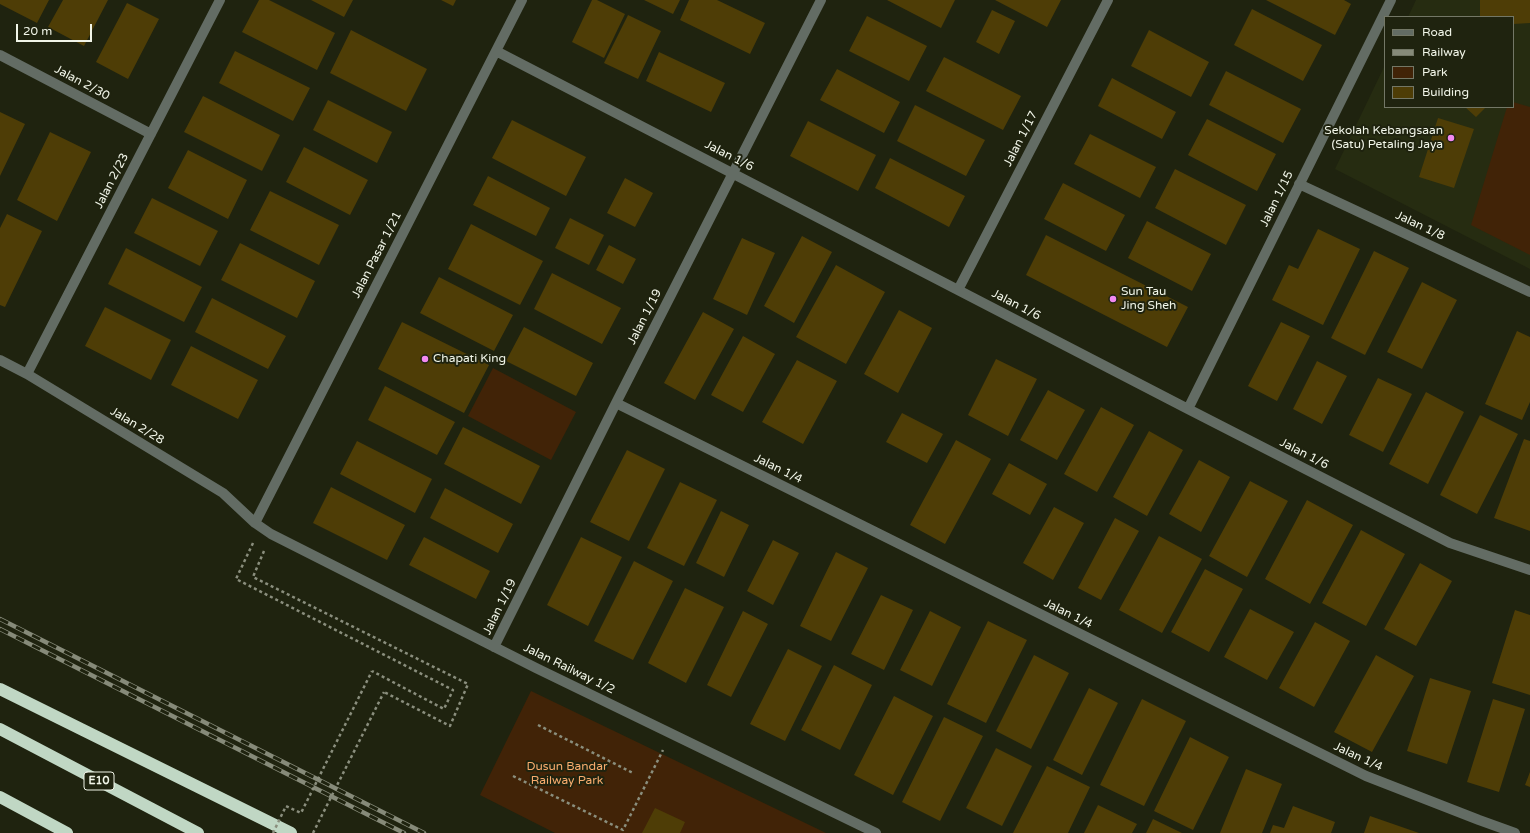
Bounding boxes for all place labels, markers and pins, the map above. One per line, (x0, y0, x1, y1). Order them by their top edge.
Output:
place label: Sekolah Kebangsaan (Satu) Petaling Jaya (1324, 124, 1443, 152)
marker: Sekolah Kebangsaan (Satu) Petaling Jaya (1446, 133, 1456, 143)
place label: Sun Tau Jing Sheh (1121, 285, 1176, 313)
marker: Sun Tau Jing Sheh (1108, 294, 1118, 304)
place label: Chapati King (433, 352, 506, 366)
marker: Chapati King (420, 354, 430, 364)

